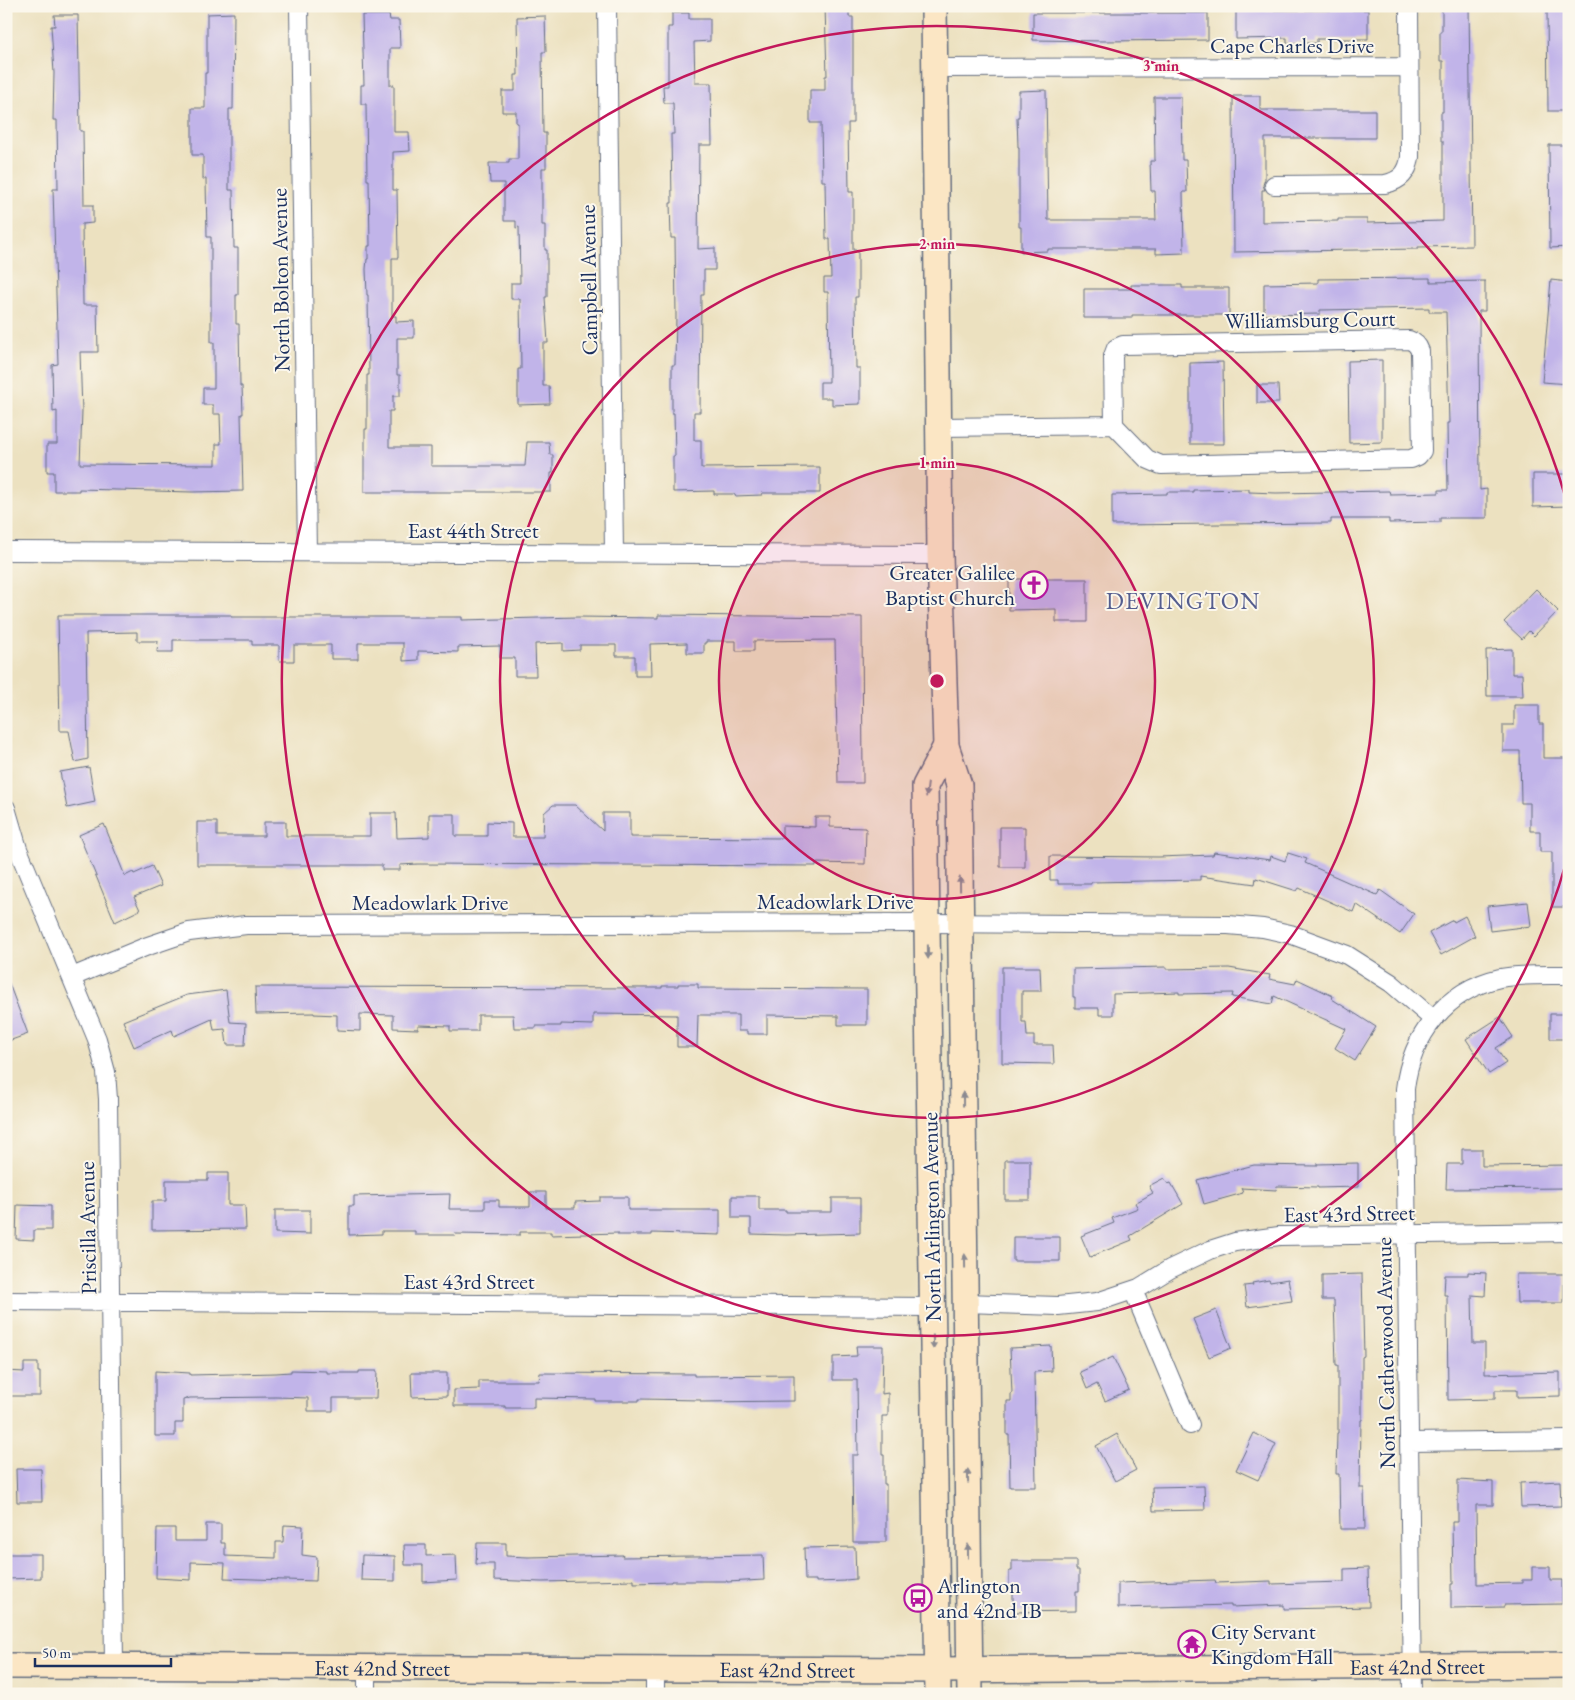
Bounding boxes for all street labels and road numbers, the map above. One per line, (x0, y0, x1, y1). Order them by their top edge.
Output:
street label: Cape Charles Drive (1210, 31, 1375, 60)
street label: North Bolton Avenue (264, 187, 297, 372)
street label: Campbell Avenue (573, 204, 604, 356)
street label: Williamsburg Court (1224, 304, 1396, 335)
street label: East 44th Street (407, 516, 539, 545)
street label: Meadowlark Drive (757, 887, 914, 916)
street label: Meadowlark Drive (352, 888, 509, 917)
street label: North Arlington Avenue (915, 1111, 948, 1322)
street label: Priscilla Avenue (72, 1161, 103, 1295)
street label: East 43rd Street (1283, 1198, 1415, 1229)
street label: North Catherwood Avenue (1369, 1236, 1402, 1469)
street label: East 43rd Street (403, 1267, 535, 1296)
street label: East 42nd Street (1349, 1652, 1485, 1682)
street label: East 42nd Street (314, 1653, 450, 1683)
street label: East 42nd Street (719, 1655, 855, 1685)

